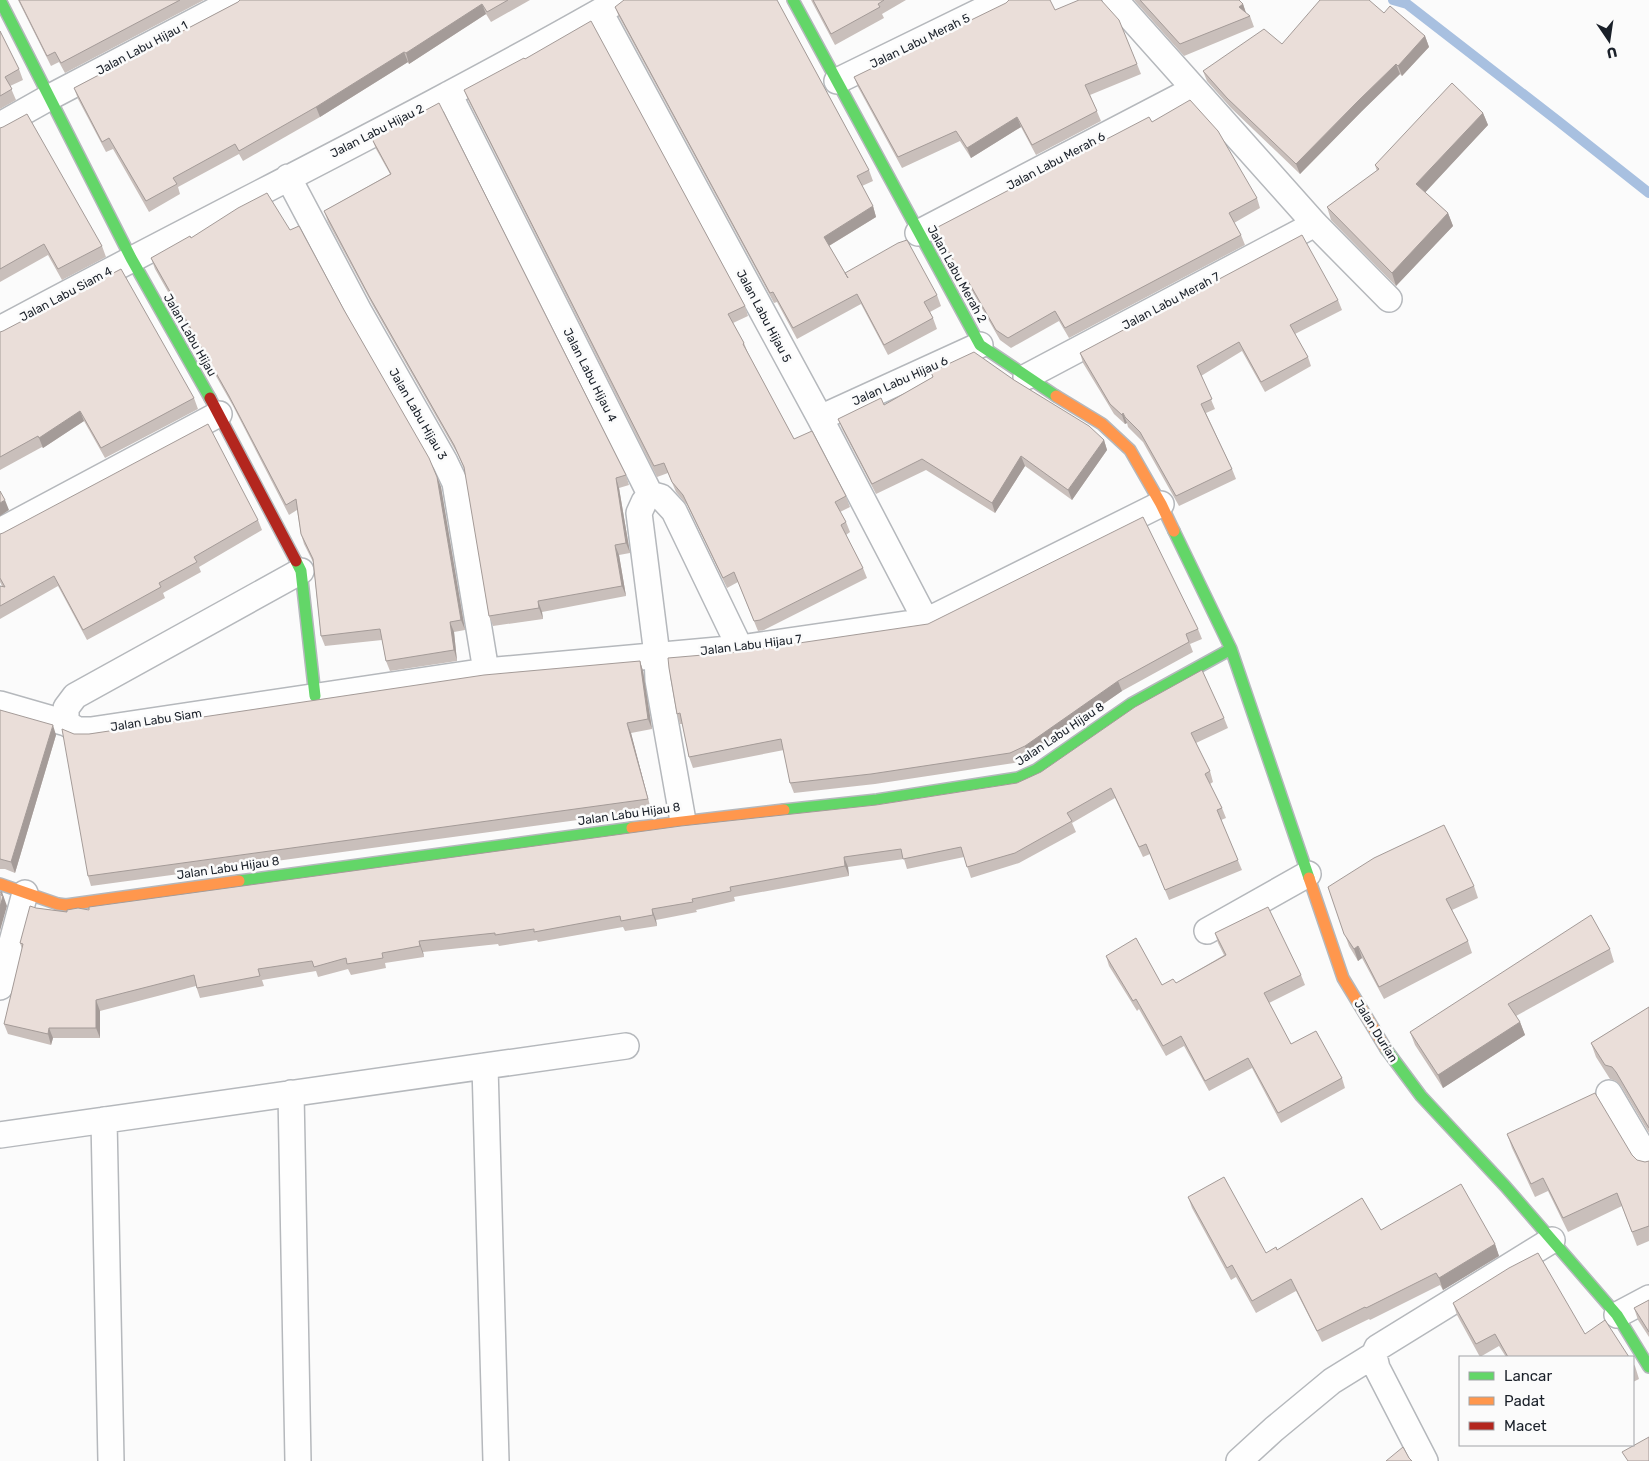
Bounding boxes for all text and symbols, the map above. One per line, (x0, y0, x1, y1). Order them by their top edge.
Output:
street label: Jalan Labu Merah 5 (868, 11, 972, 71)
north arrow (1584, 15, 1634, 65)
street label: Jalan Labu Hijau 1 (94, 18, 190, 78)
text: U (1605, 43, 1619, 62)
street label: Jalan Labu Hijau 2 (328, 101, 426, 161)
street label: Jalan Labu Merah 6 (1004, 129, 1108, 193)
street label: Jalan Labu Merah 2 (924, 223, 990, 325)
street label: Jalan Labu Siam 4 (17, 263, 115, 324)
street label: Jalan Labu Hijau 5 (734, 267, 794, 365)
street label: Jalan Labu Merah 7 (1120, 269, 1222, 333)
street label: Jalan Labu Hijau (161, 291, 219, 379)
street label: Jalan Labu Hijau 4 (560, 326, 620, 425)
street label: Jalan Labu Hijau 6 (850, 354, 950, 408)
street label: Jalan Labu Hijau 3 (386, 366, 450, 462)
street label: Jalan Labu Hijau 7 (699, 632, 803, 658)
street label: Jalan Labu Hijau 8 (1013, 699, 1107, 769)
street label: Jalan Labu Siam (109, 706, 203, 734)
street label: Jalan Labu Hijau 8 (577, 800, 681, 828)
street label: Jalan Labu Hijau 8 (176, 854, 280, 882)
street label: Jalan Durian (1351, 997, 1401, 1065)
legend (1459, 1356, 1634, 1446)
text: Lancar (1504, 1367, 1552, 1385)
text: Padat (1504, 1392, 1545, 1410)
text: Macet (1504, 1417, 1547, 1435)

